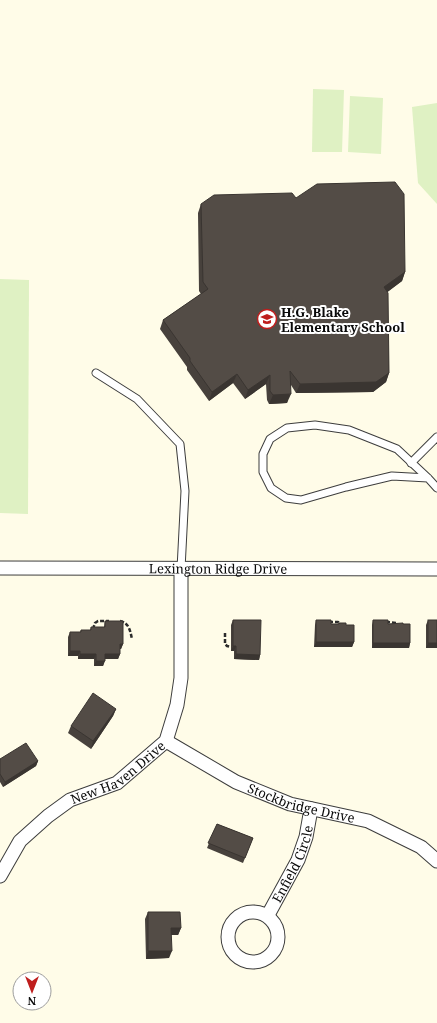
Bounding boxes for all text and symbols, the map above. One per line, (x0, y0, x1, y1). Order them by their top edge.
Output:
place label: H.G. Blake Elementary School (281, 303, 405, 336)
school or university icon: H.G. Blake Elementary School (256, 308, 278, 330)
street label: Lexington Ridge Drive (149, 559, 287, 578)
street label: New Haven Drive (68, 737, 169, 808)
street label: Stockbridge Drive (245, 779, 357, 827)
street label: Enfield Circle (267, 824, 317, 906)
north arrow (12, 971, 52, 1011)
text: N (27, 994, 36, 1009)

